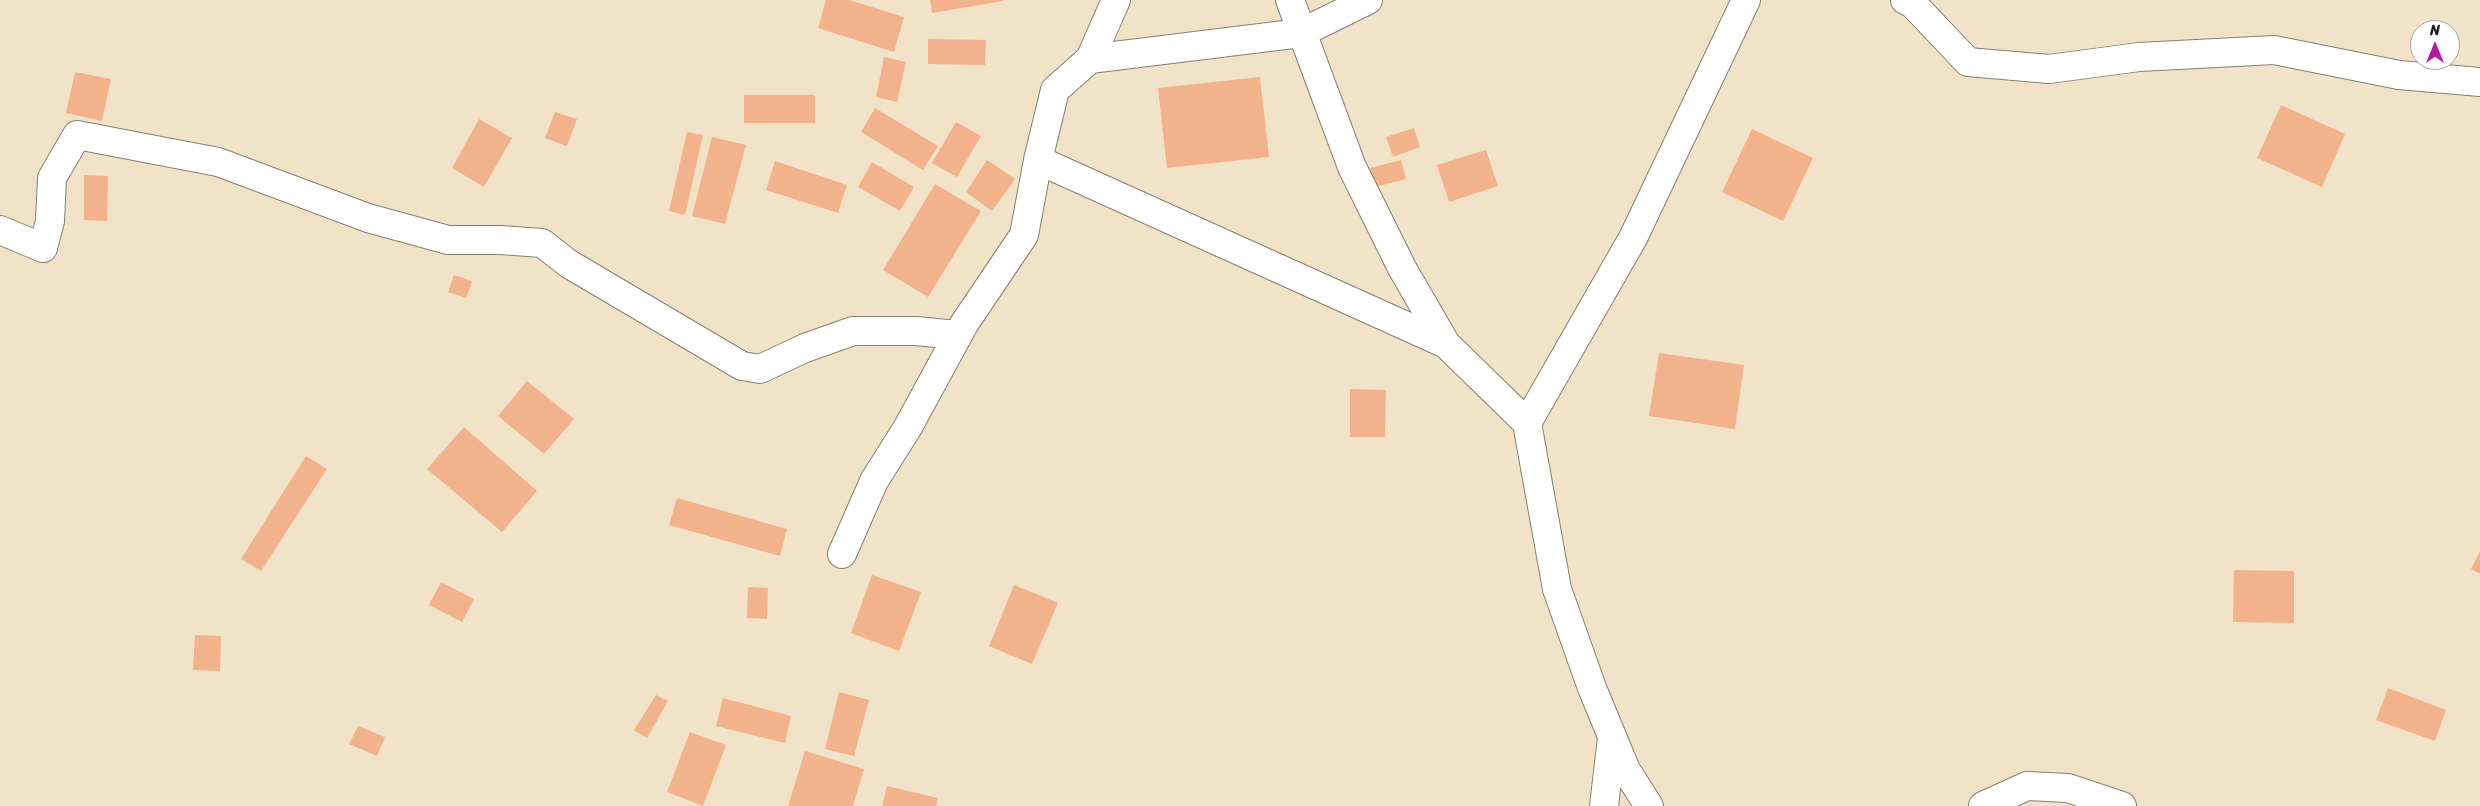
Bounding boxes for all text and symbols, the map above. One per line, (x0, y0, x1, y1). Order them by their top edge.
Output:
text: N (2430, 18, 2440, 43)
north arrow (2410, 20, 2460, 70)

